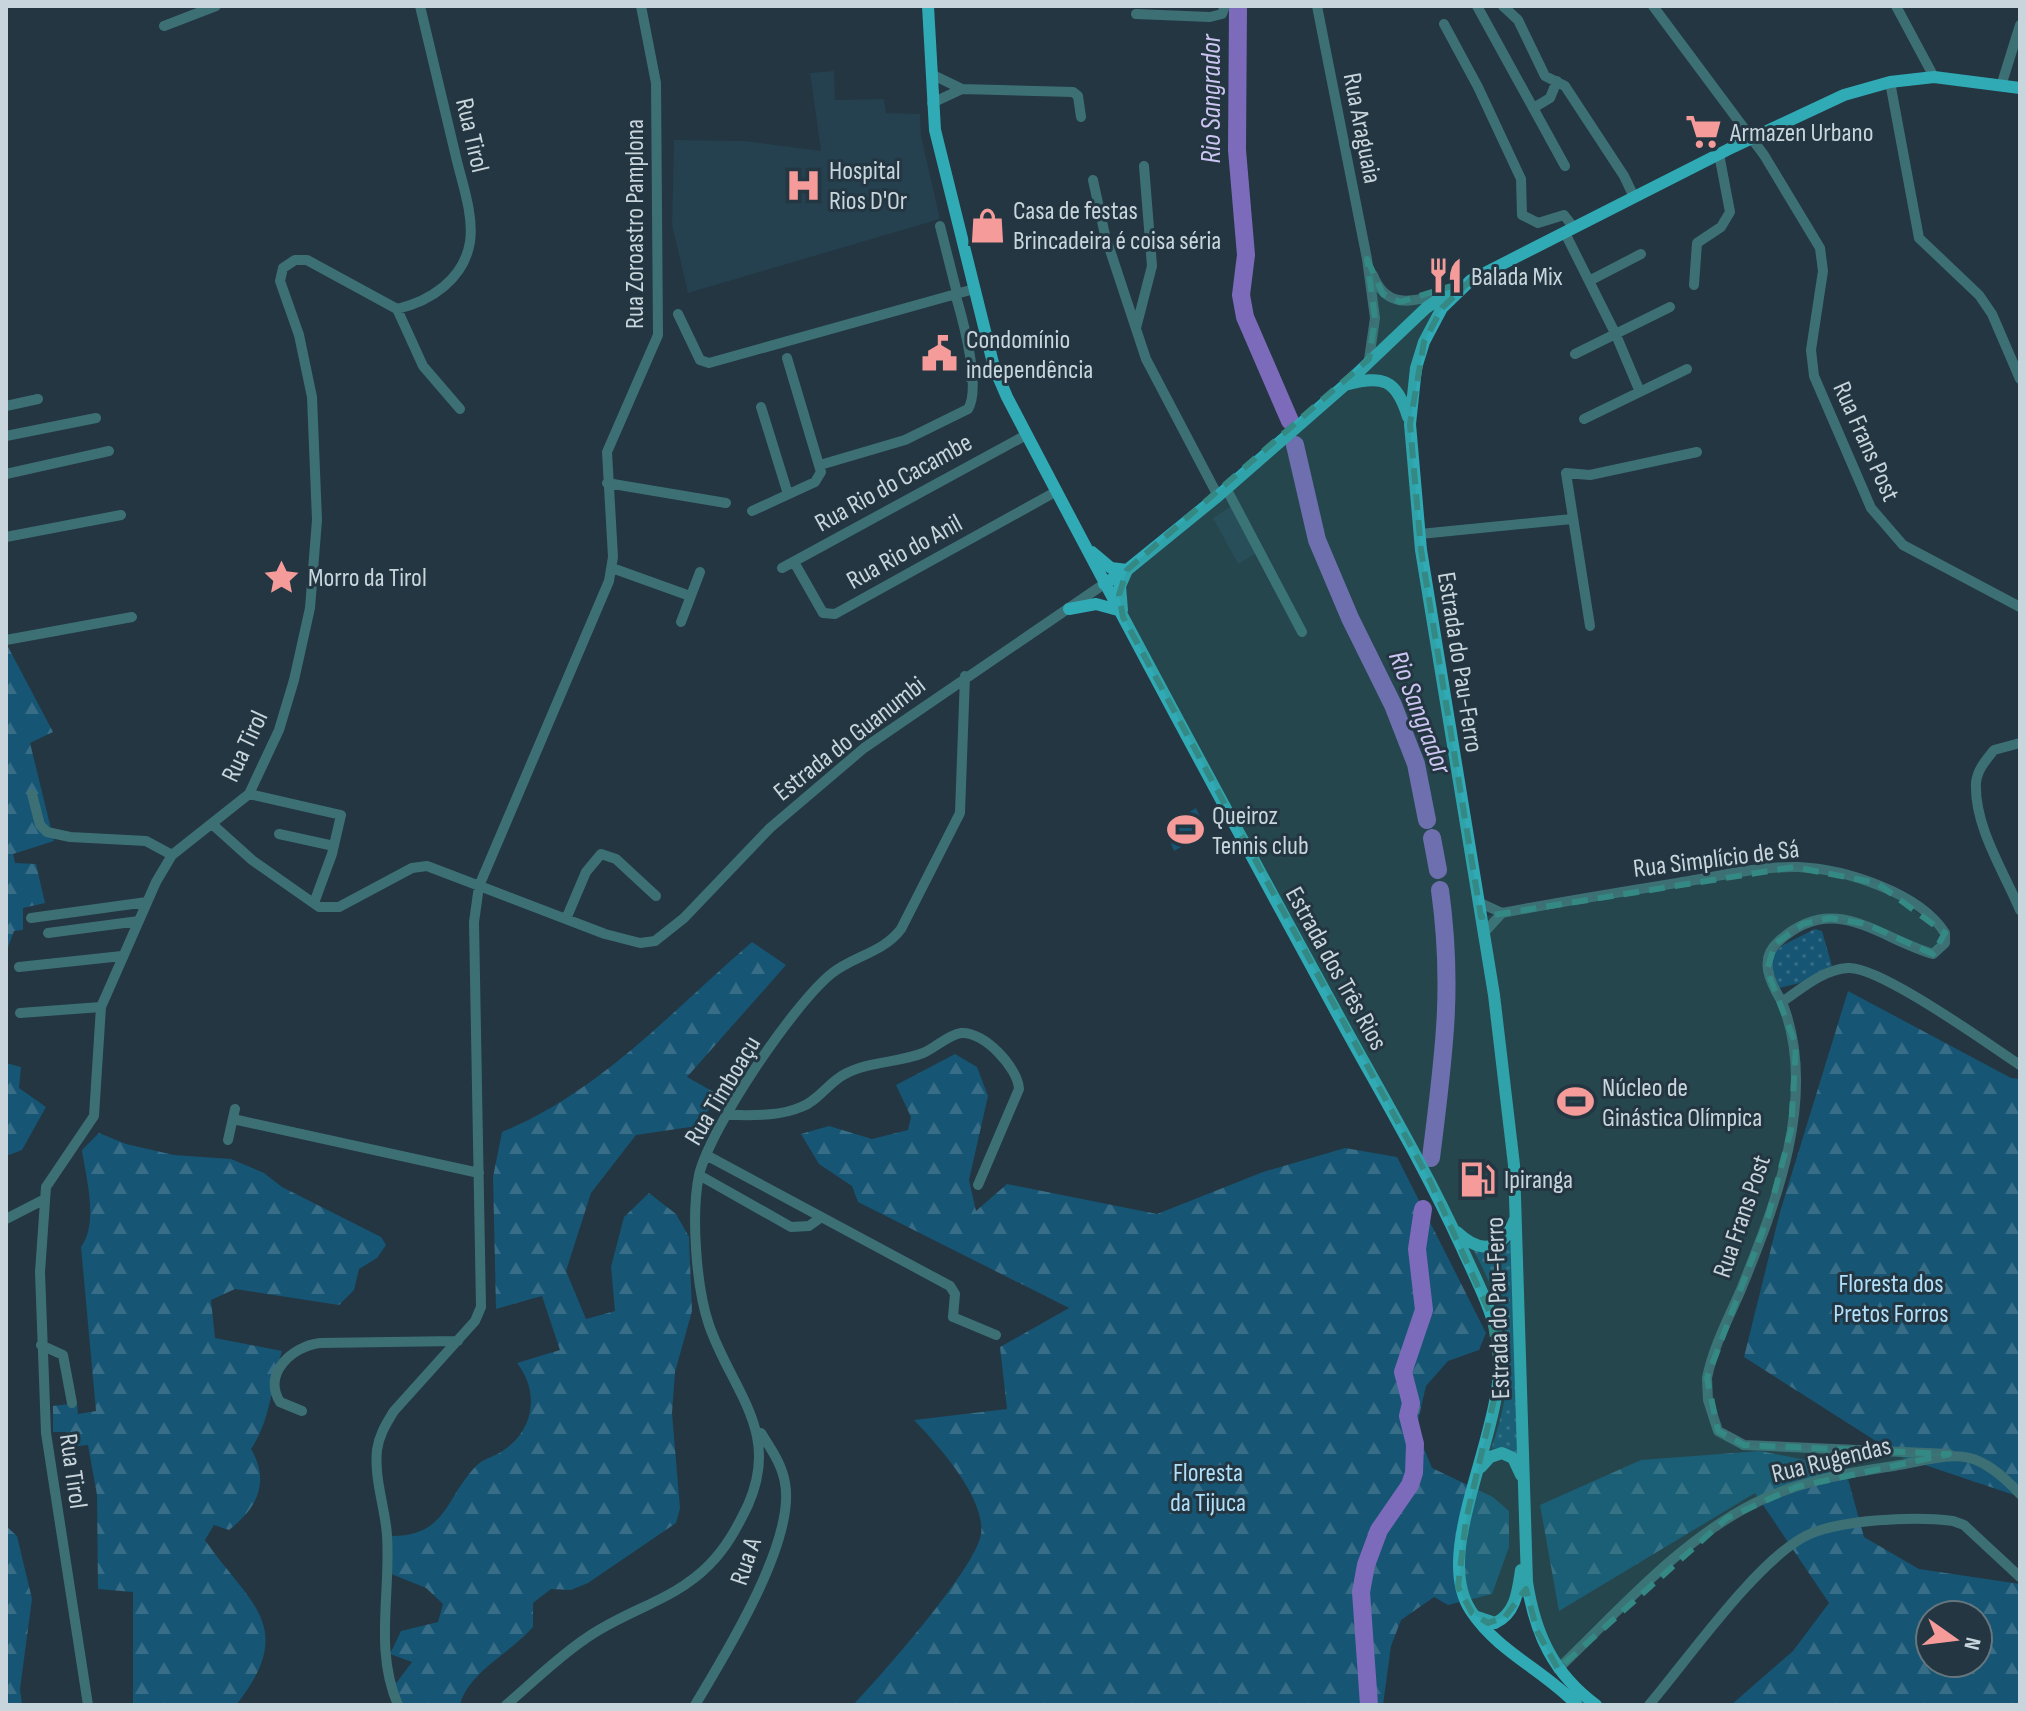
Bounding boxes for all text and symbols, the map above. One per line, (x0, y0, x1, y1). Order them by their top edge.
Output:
water label: Rio Sangrador (1195, 33, 1228, 164)
street label: Rua Araguaia (1336, 70, 1387, 186)
street label: Rua Tirol (448, 95, 495, 175)
supermarket icon: Armazen Urbano (1685, 113, 1723, 151)
place label: Armazen Urbano (1729, 118, 1874, 149)
street label: Rua Zoroastro Pamplona (620, 119, 651, 329)
place label: Hospital Rios D'Or (829, 156, 908, 217)
hospital icon: Hospital Rios D'Or (784, 166, 822, 204)
place label: Casa de festas Brincadeira é coisa séria (1013, 196, 1221, 257)
shop icon: Casa de festas Brincadeira é coisa séria (968, 206, 1006, 244)
restaurant icon: Balada Mix (1426, 257, 1464, 295)
place label: Balada Mix (1471, 262, 1563, 293)
place label: Condomínio independência (966, 325, 1093, 386)
public building icon: Condomínio independência (921, 335, 959, 373)
street label: Rua Frans Post (1826, 377, 1906, 506)
street label: Rua Rio do Cacambe (810, 427, 978, 539)
street label: Rua Rio do Anil (842, 508, 968, 597)
place icon: Morro da Tirol (263, 558, 301, 596)
place label: Morro da Tirol (308, 563, 427, 594)
street label: Estrada do Pau-Ferro (1430, 570, 1489, 755)
water label: Rio Sangrador (1381, 646, 1459, 780)
street label: Estrada do Guanumbi (768, 670, 932, 808)
street label: Rua Tirol (215, 706, 275, 787)
place label: Queiroz Tennis club (1212, 801, 1309, 862)
sports icon: Queiroz Tennis club (1167, 811, 1205, 849)
street label: Rua Simplício de Sá (1631, 834, 1801, 885)
street label: Estrada dos Três Rios (1278, 882, 1393, 1056)
street label: Rua Timboaçu (679, 1031, 768, 1151)
place label: Núcleo de Ginástica Olímpica (1602, 1073, 1762, 1134)
sports icon: Núcleo de Ginástica Olímpica (1557, 1083, 1595, 1121)
street label: Rua Frans Post (1707, 1151, 1778, 1282)
fuel station icon: Ipiranga (1459, 1160, 1497, 1198)
place label: Ipiranga (1504, 1165, 1573, 1196)
street label: Estrada do Pau-Ferro (1480, 1216, 1517, 1399)
park label: Floresta dos Pretos Forros (1833, 1269, 1949, 1330)
street label: Rua Rugendas (1768, 1431, 1894, 1490)
street label: Rua Tirol (52, 1432, 93, 1511)
park label: Floresta da Tijuca (1170, 1458, 1246, 1519)
street label: Rua A (724, 1533, 769, 1589)
north arrow (1914, 1599, 1994, 1679)
text: N (1957, 1635, 1986, 1652)

